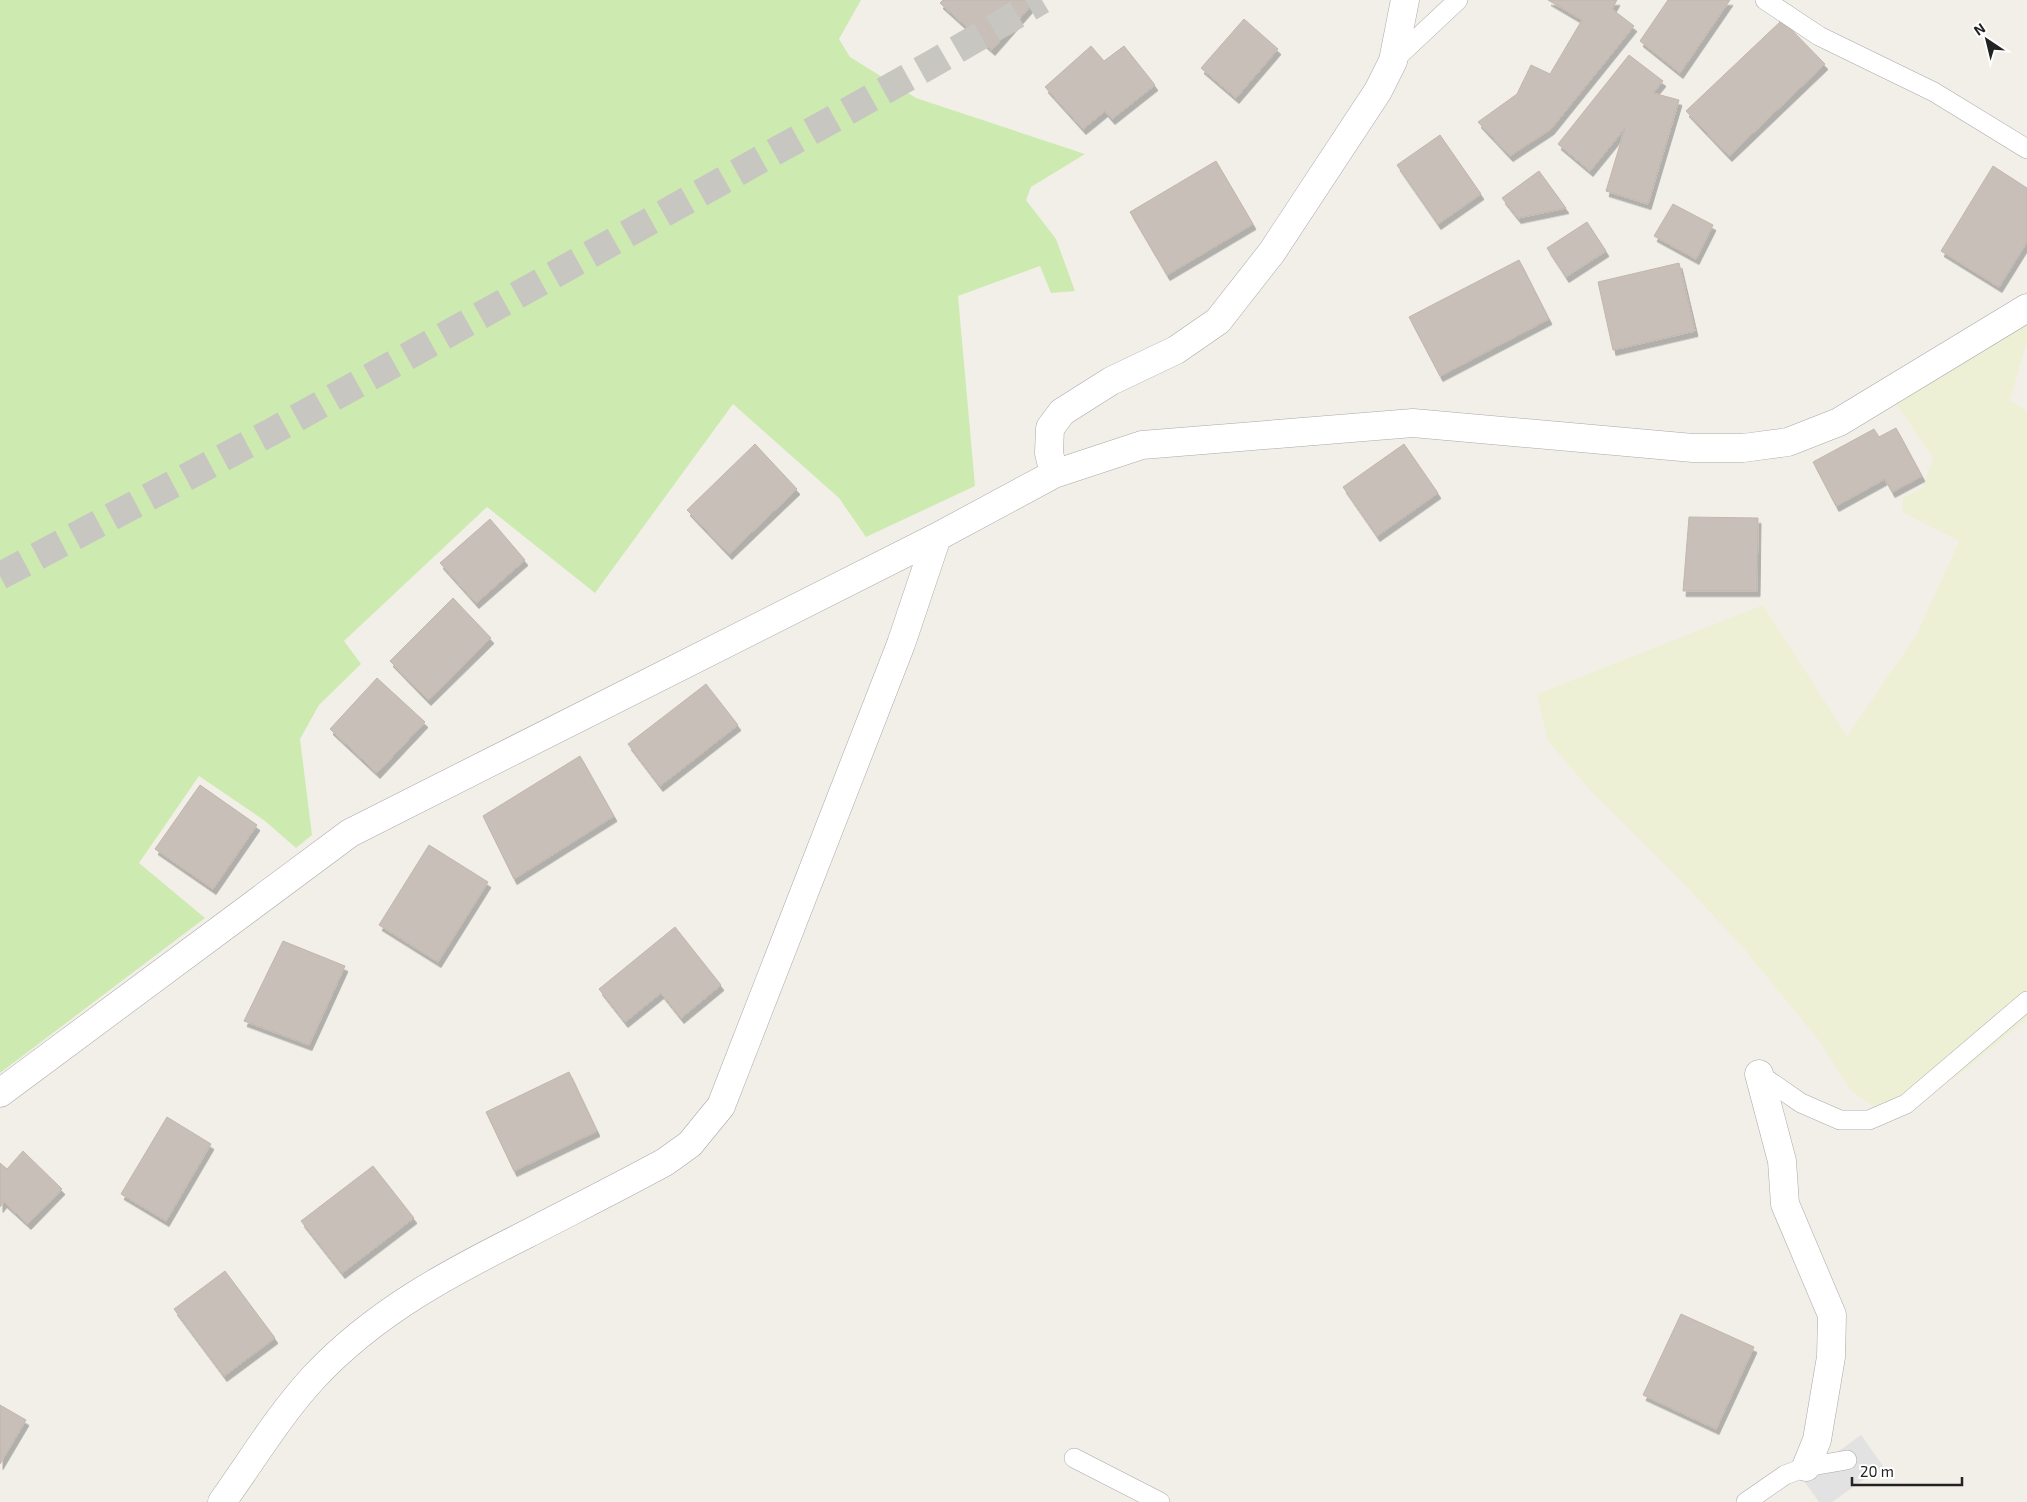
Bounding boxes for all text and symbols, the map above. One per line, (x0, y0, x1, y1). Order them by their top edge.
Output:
north arrow (1962, 15, 2012, 65)
text: N (1970, 19, 1988, 39)
scale bar (1852, 1454, 1962, 1486)
text: 20 m (1860, 1462, 1894, 1480)

